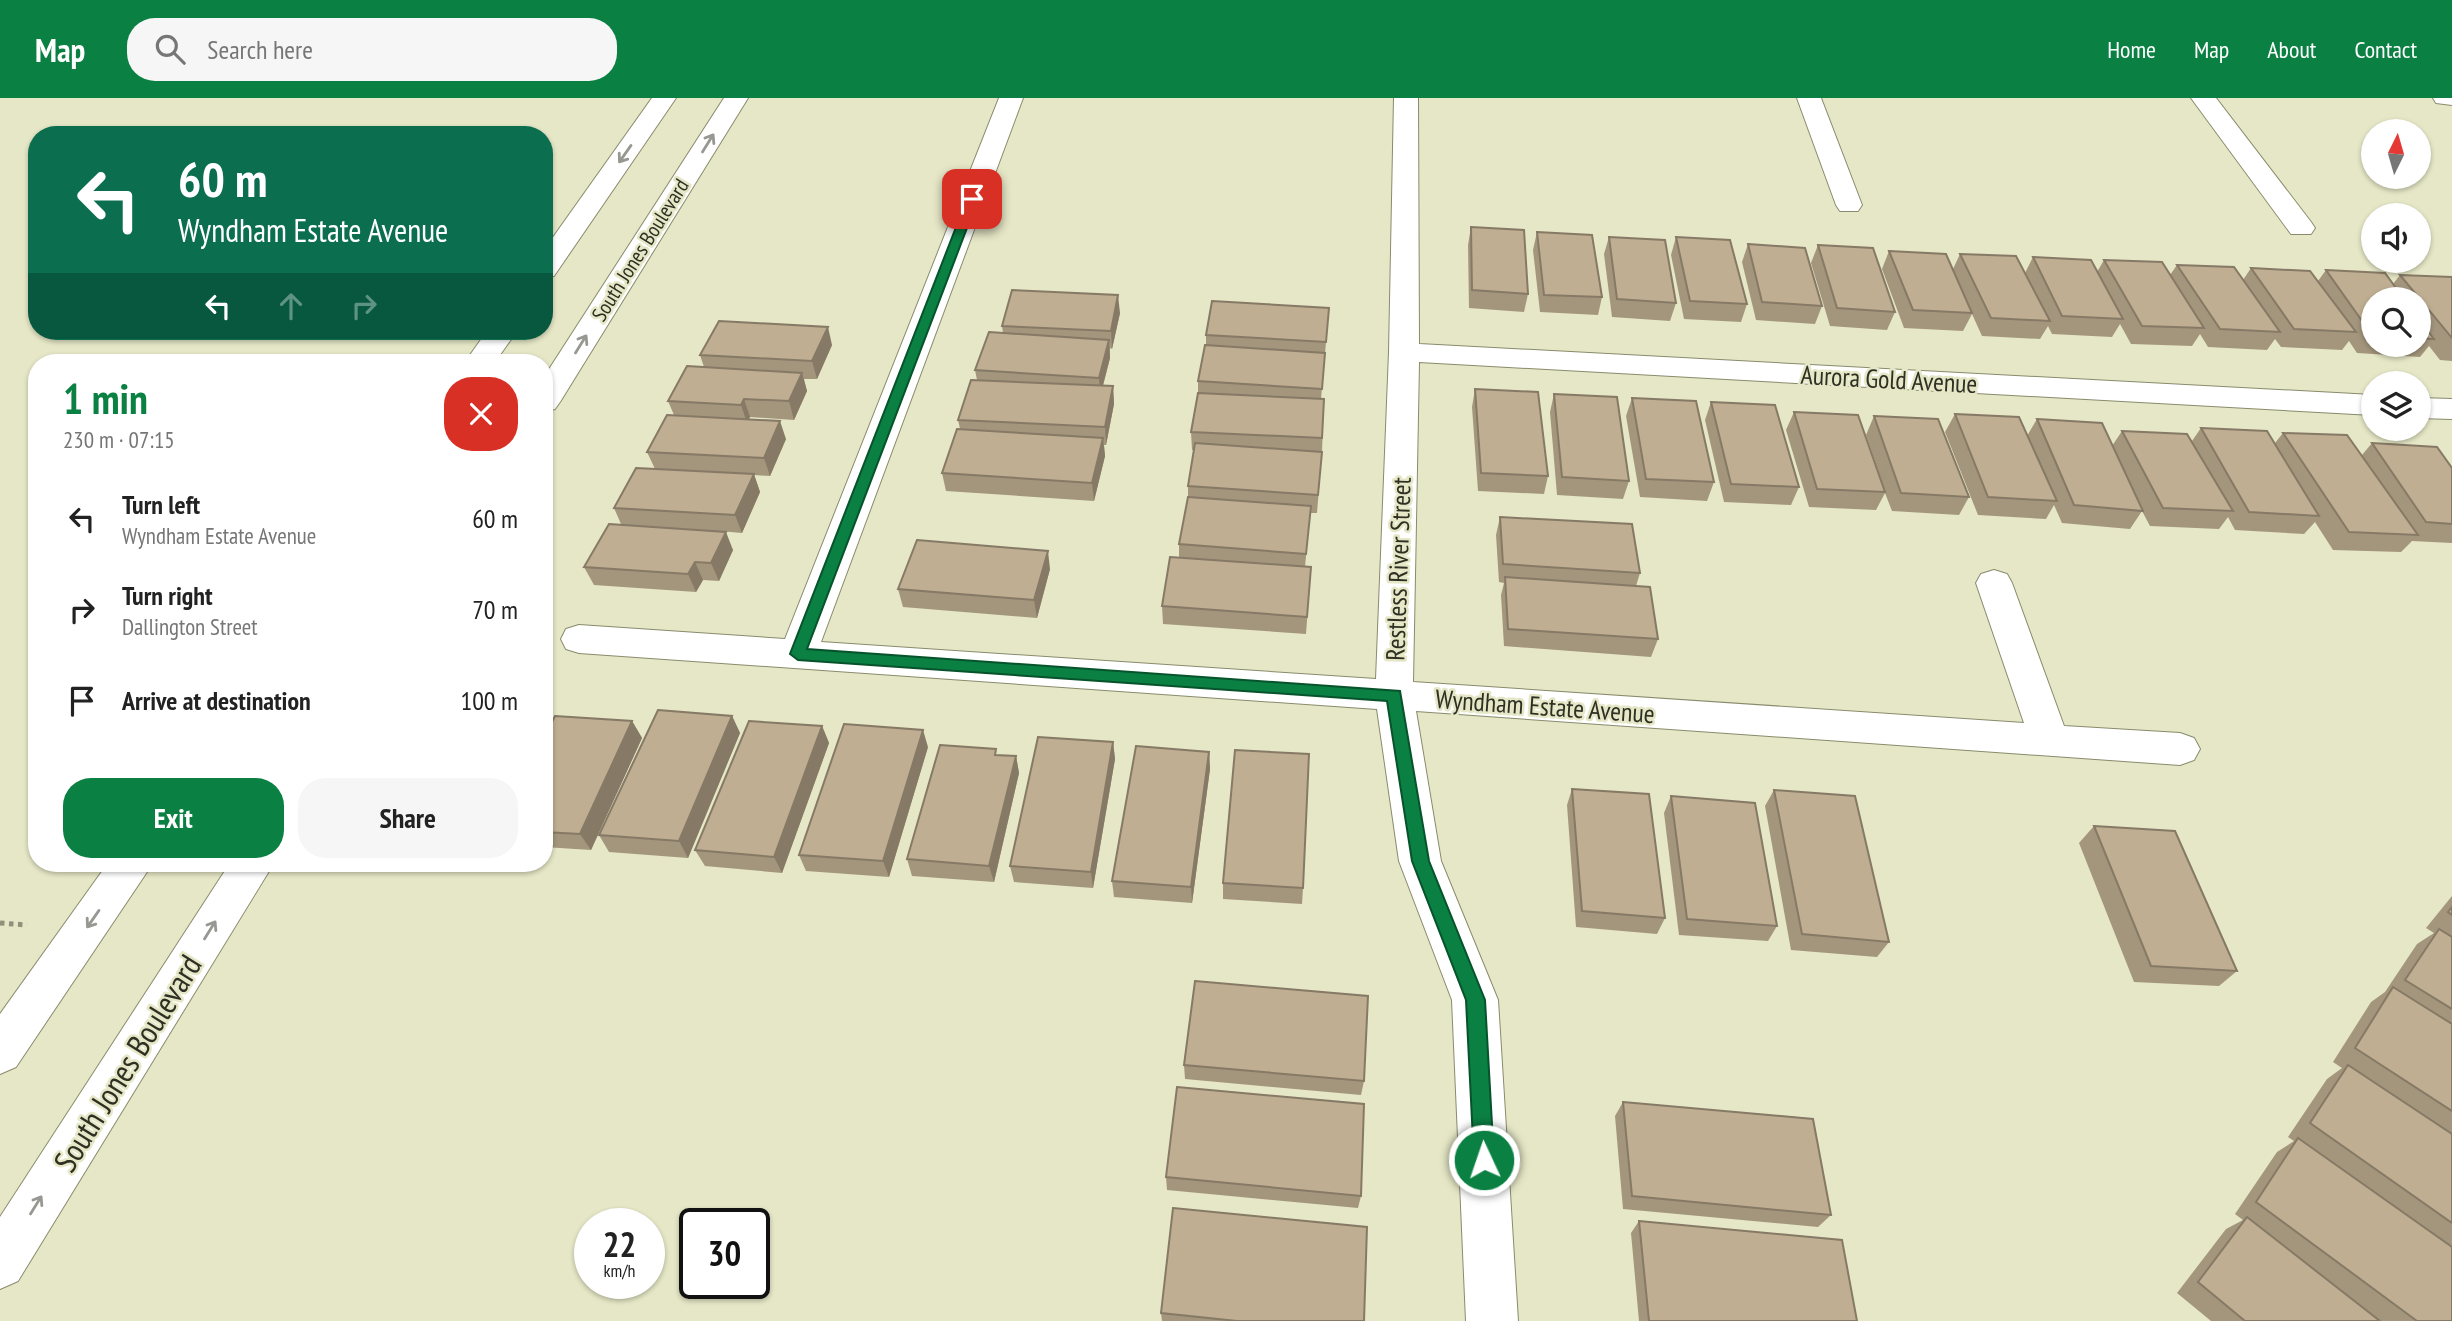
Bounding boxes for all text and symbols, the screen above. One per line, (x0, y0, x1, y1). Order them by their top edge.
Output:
search box (127, 18, 617, 81)
text: Map (35, 28, 85, 71)
icon: search (151, 30, 189, 68)
text: Search here (207, 33, 313, 66)
text: Home (2107, 34, 2156, 65)
text: Map (2194, 34, 2229, 65)
text: About (2267, 34, 2316, 65)
text: Contact (2354, 34, 2417, 65)
north arrow (2361, 119, 2431, 189)
map controls (2361, 119, 2431, 441)
one-way arrow (701, 134, 715, 154)
one-way arrow (618, 144, 632, 163)
text: 60 m (178, 147, 267, 211)
icon: left (63, 154, 154, 245)
pin (942, 169, 1002, 229)
street label: South Jones Boulevard (585, 174, 695, 326)
icon: arrive (953, 180, 991, 218)
button: sound (2361, 203, 2431, 273)
text: Wyndham Estate Avenue (178, 209, 448, 251)
icon: left (199, 287, 237, 325)
icon: ahead (272, 287, 310, 325)
icon: right (345, 287, 383, 325)
button: search (2361, 287, 2431, 357)
one-way arrow (574, 335, 588, 355)
street label: Aurora Gold Avenue (1800, 358, 1978, 400)
text: 1 min (63, 371, 148, 426)
button: layers (2361, 371, 2431, 441)
button: close (444, 377, 518, 451)
text: 230 m · 07:15 (63, 425, 175, 454)
street label: Restless River Street (1378, 477, 1418, 661)
text: Turn left (122, 488, 200, 521)
icon: left (63, 500, 101, 538)
text: 60 m (472, 502, 518, 535)
text: Wyndham Estate Avenue (122, 521, 316, 550)
text: Turn right (122, 579, 213, 612)
icon: right (63, 591, 101, 629)
text: 70 m (472, 593, 518, 626)
text: Dallington Street (122, 612, 258, 641)
icon: arrive (63, 682, 101, 720)
street label: Wyndham Estate Avenue (1434, 682, 1656, 730)
text: Arrive at destination (122, 684, 311, 717)
text: 100 m (460, 684, 518, 717)
button: Exit (63, 778, 284, 858)
button: Share (298, 778, 518, 858)
one-way arrow (86, 909, 100, 928)
one-way arrow (204, 921, 218, 941)
street label: South Jones Boulevard (43, 947, 211, 1179)
position arrow (1447, 1123, 1521, 1197)
one-way arrow (30, 1196, 44, 1216)
speed limit sign: 30 (679, 1208, 770, 1299)
text: 22 (603, 1221, 636, 1267)
text: km/h (604, 1259, 635, 1282)

